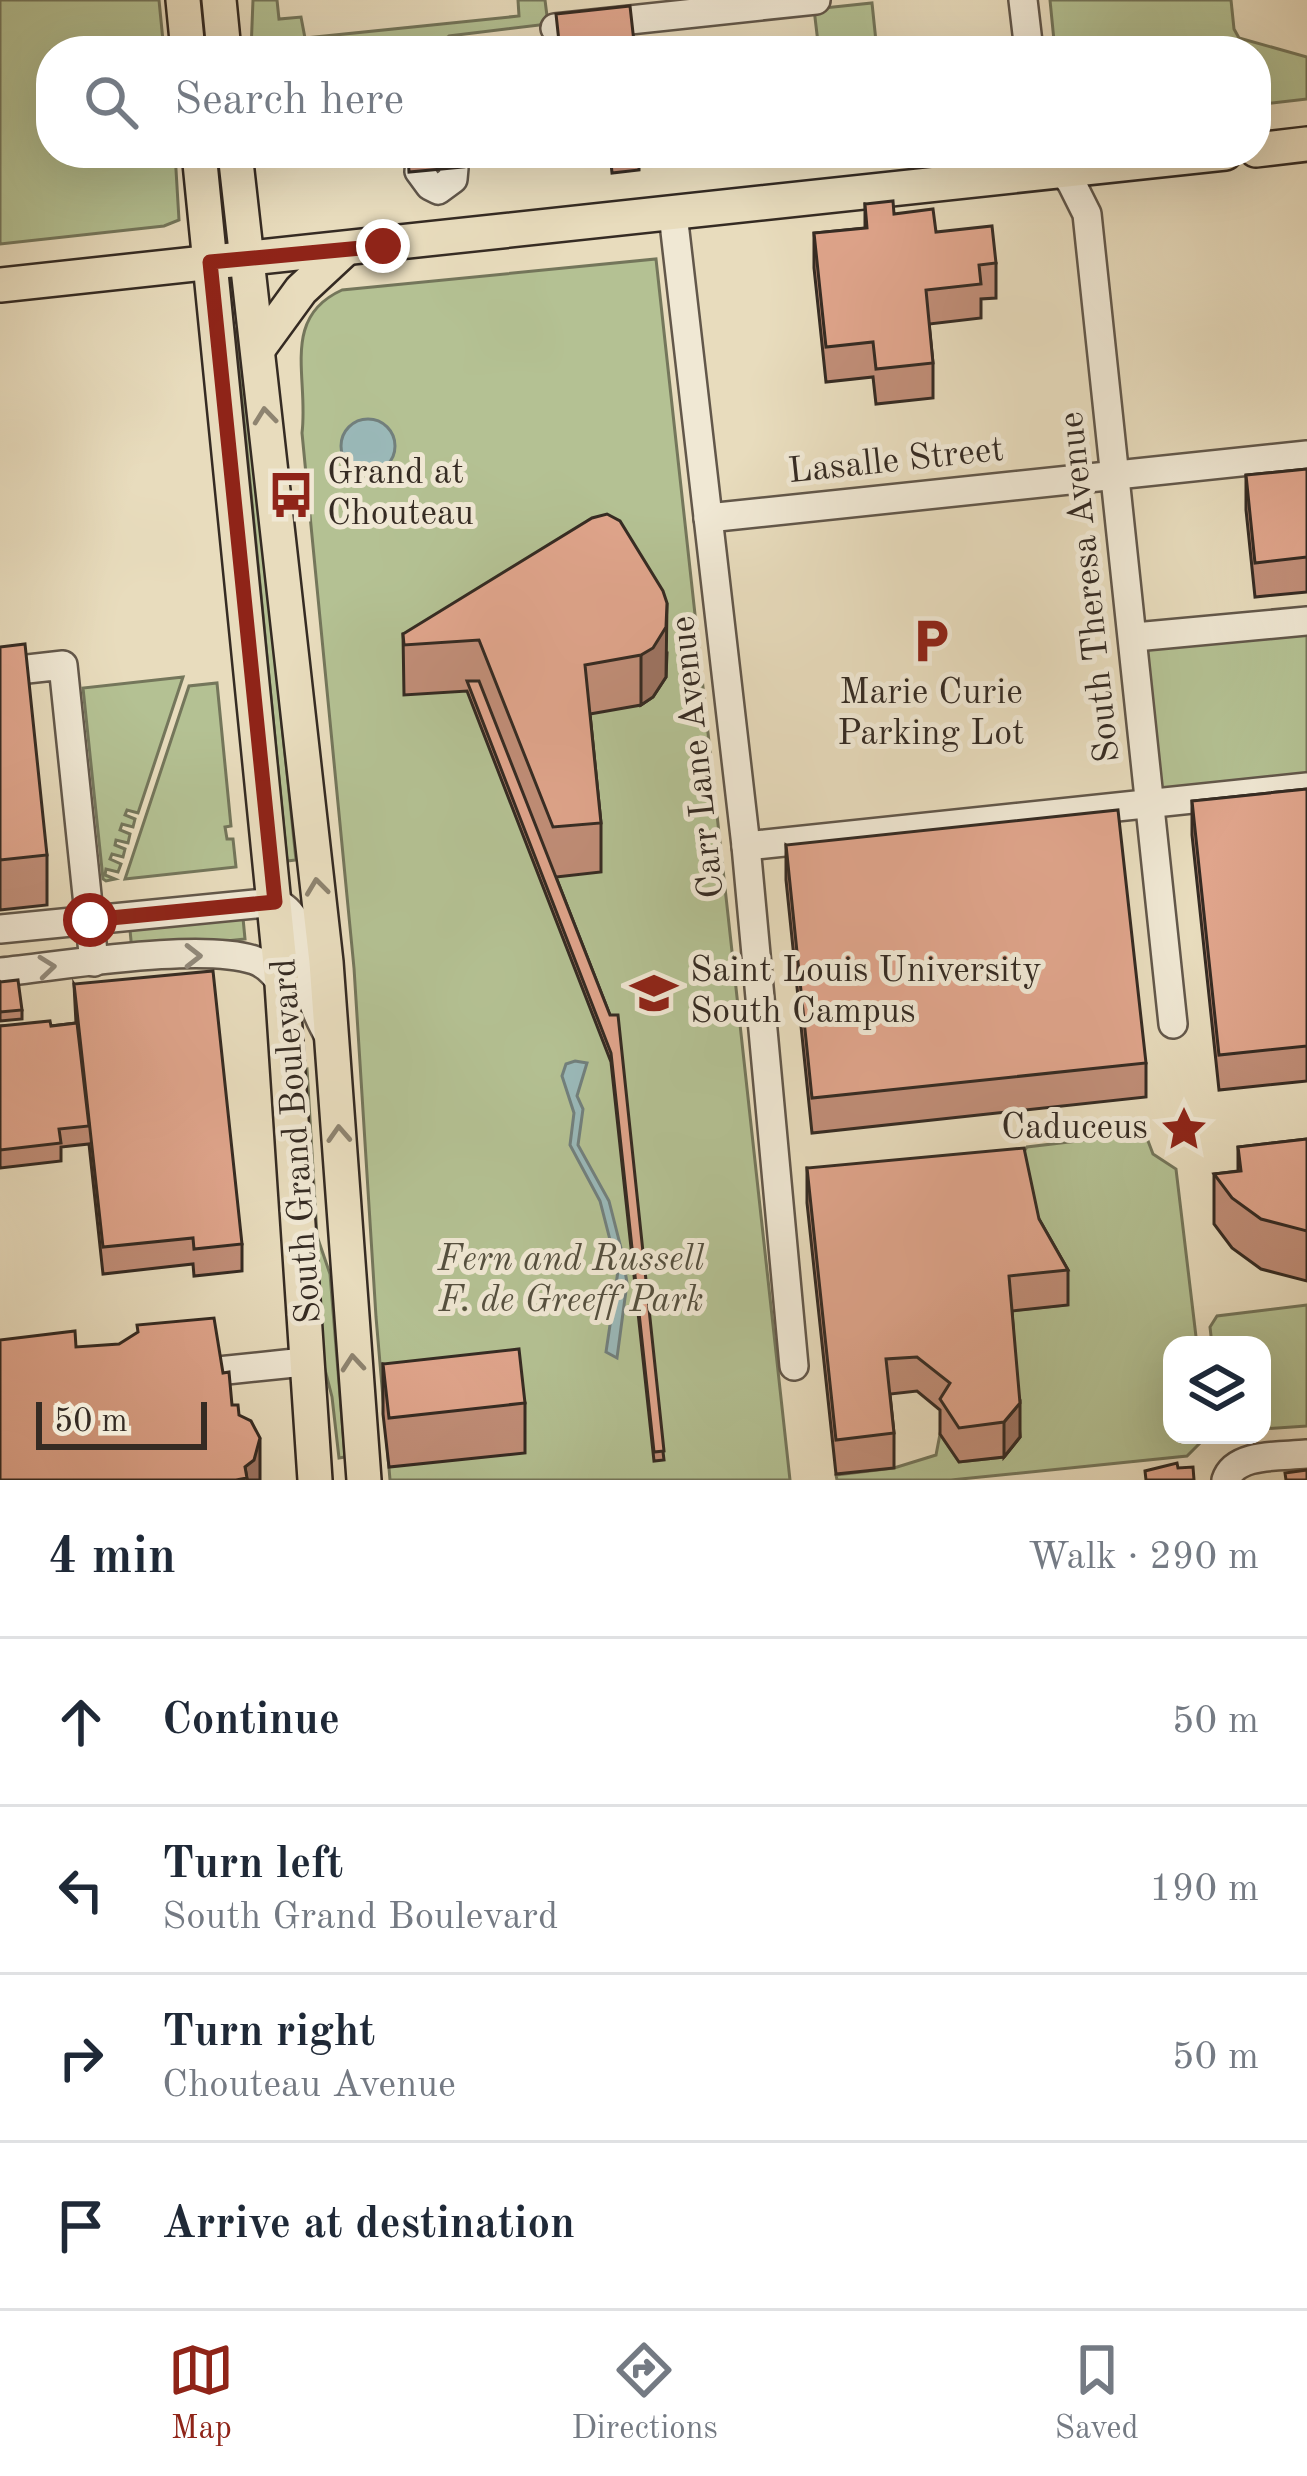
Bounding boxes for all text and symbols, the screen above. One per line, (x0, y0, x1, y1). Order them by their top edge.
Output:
search box (36, 36, 1271, 168)
icon: search (78, 69, 144, 135)
text: Search here (174, 79, 404, 124)
route end (356, 219, 410, 273)
one-way arrow (253, 406, 278, 425)
street label: South Theresa Avenue (1055, 410, 1127, 764)
street label: Lasalle Street (786, 433, 1006, 491)
place label: Grand at Chouteau (327, 456, 474, 533)
bus stop icon: Grand at Chouteau (266, 470, 316, 520)
street label: Carr Lane Avenue (666, 614, 732, 900)
parking icon: Marie Curie Parking Lot (906, 616, 956, 666)
place label: Marie Curie Parking Lot (837, 676, 1025, 753)
one-way arrow (305, 877, 331, 897)
route start (63, 893, 117, 947)
one-way arrow (185, 943, 203, 969)
place label: Saint Louis University South Campus (690, 954, 1042, 1031)
one-way arrow (37, 955, 57, 981)
street label: South Grand Boulevard (267, 957, 329, 1325)
school or university icon: Saint Louis University South Campus (629, 968, 679, 1018)
place icon: Caduceus (1159, 1104, 1209, 1154)
place label: Caduceus (1001, 1111, 1148, 1147)
one-way arrow (326, 1124, 352, 1143)
park label: Fern and Russell F. de Greeff Park (437, 1243, 705, 1320)
map controls (1163, 1336, 1271, 1444)
button: layers (1163, 1336, 1271, 1444)
one-way arrow (341, 1354, 366, 1373)
scale bar (36, 1396, 207, 1449)
text: 50 m (54, 1406, 128, 1439)
text: 4 min (48, 1533, 176, 1584)
text: Walk · 290 m (1028, 1538, 1259, 1577)
icon: ahead (48, 1689, 114, 1755)
text: Continue (162, 1699, 340, 1744)
text: 50 m (1172, 1702, 1259, 1741)
text: Turn left (162, 1843, 343, 1888)
icon: left (48, 1857, 114, 1923)
text: 190 m (1149, 1870, 1259, 1909)
text: South Grand Boulevard (162, 1898, 558, 1937)
text: Turn right (162, 2011, 375, 2056)
icon: right (48, 2025, 114, 2091)
text: 50 m (1172, 2038, 1259, 2077)
text: Chouteau Avenue (162, 2066, 456, 2105)
icon: arrive (48, 2193, 114, 2259)
text: Arrive at destination (162, 2203, 575, 2248)
tab: Map (168, 2337, 234, 2450)
tab: Directions (571, 2337, 718, 2450)
tab: Saved (1055, 2337, 1139, 2450)

